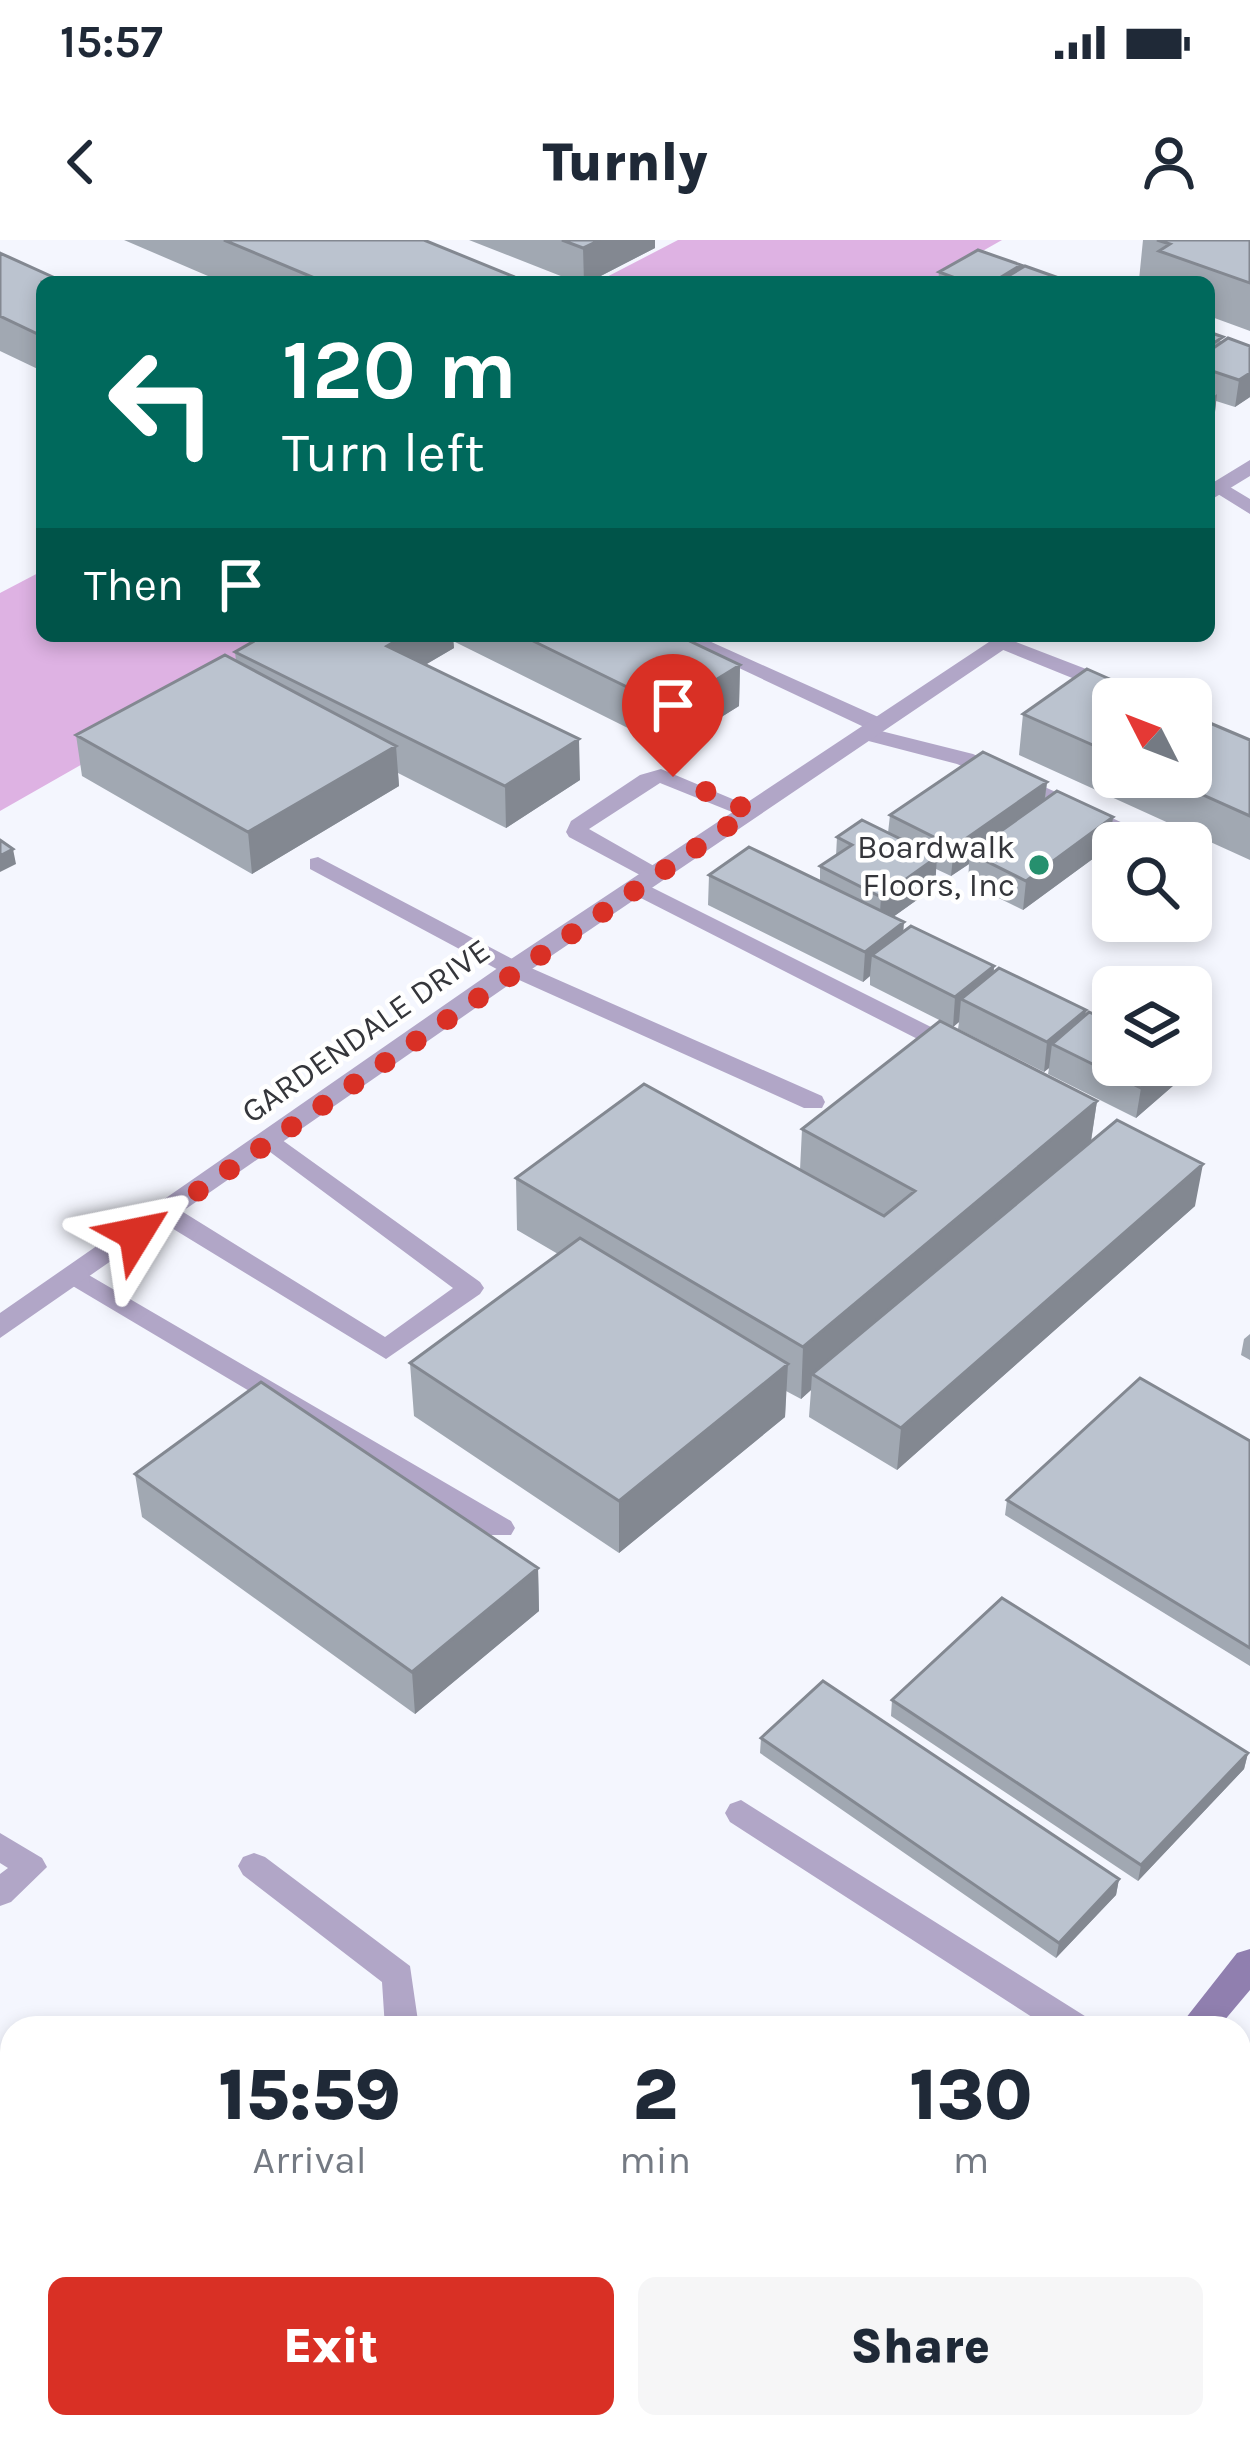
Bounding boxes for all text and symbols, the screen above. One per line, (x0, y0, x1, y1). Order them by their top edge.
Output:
text: 15:57 (60, 16, 163, 68)
icon: back (48, 129, 114, 195)
icon: person (1136, 129, 1202, 195)
text: Turnly (542, 130, 708, 194)
text: 120 m (282, 321, 517, 419)
icon: left (84, 324, 240, 480)
text: Turn left (282, 421, 485, 485)
icon: arrive (208, 552, 274, 618)
text: Then (84, 559, 184, 611)
pin (622, 654, 724, 777)
icon: arrive (640, 672, 706, 738)
north arrow (1092, 678, 1212, 798)
map controls (1092, 678, 1212, 1086)
button: search (1092, 822, 1212, 942)
place label: Boardwalk Floors, Inc (857, 828, 1015, 904)
marker: Boardwalk Floors, Inc (1026, 852, 1052, 878)
street label: GARDENDALE DRIVE (234, 931, 497, 1131)
button: layers (1092, 966, 1212, 1086)
position arrow (73, 1171, 199, 1297)
text: 15:59 (218, 2053, 401, 2137)
text: 2 (632, 2053, 678, 2137)
text: 130 (909, 2053, 1033, 2137)
text: Arrival (253, 2137, 367, 2183)
text: min (619, 2137, 691, 2183)
text: m (953, 2137, 989, 2183)
button: Exit (48, 2277, 614, 2415)
button: Share (638, 2277, 1203, 2415)

